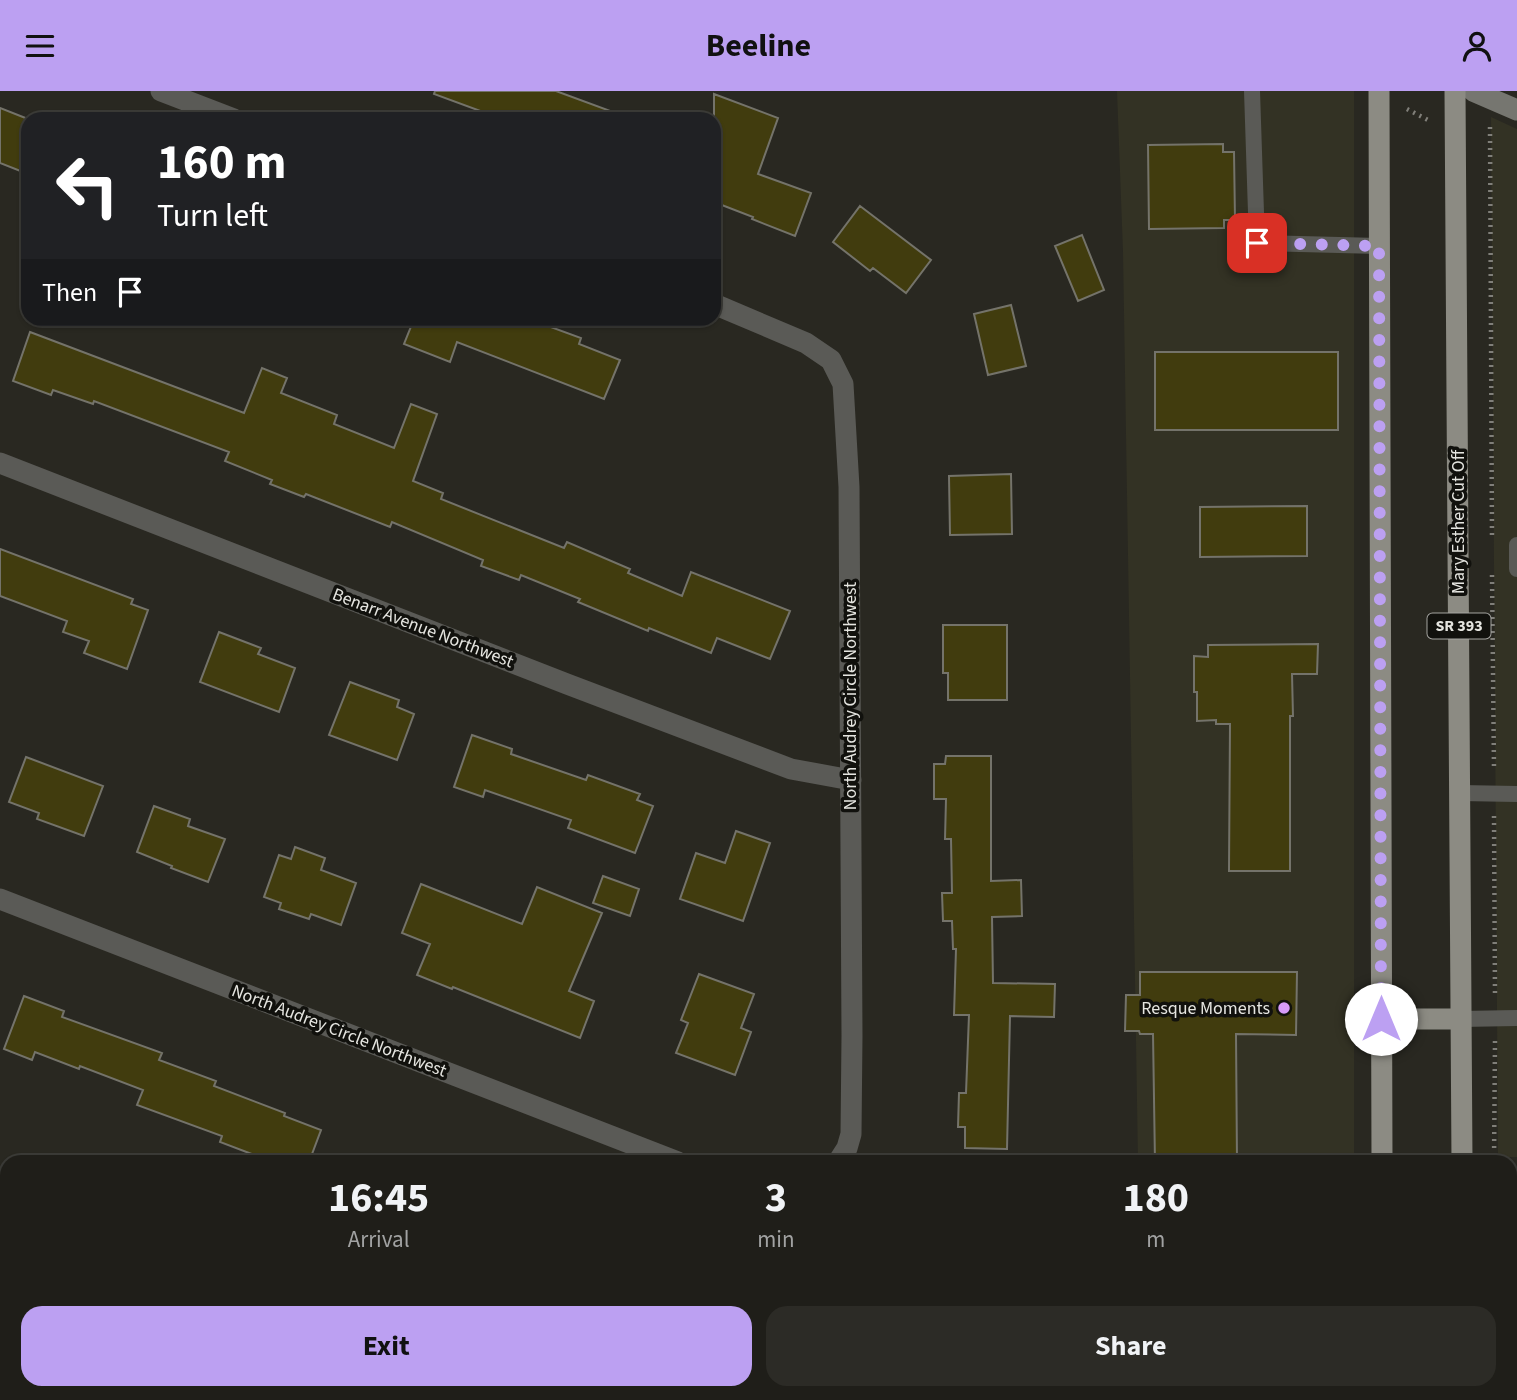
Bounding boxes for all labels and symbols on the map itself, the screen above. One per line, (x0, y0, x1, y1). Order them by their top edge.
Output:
pin (1227, 213, 1287, 273)
street label: Mary Esther Cut Off (1446, 449, 1471, 594)
street label: Benarr Avenue Northwest (329, 582, 517, 674)
street label: North Audrey Circle Northwest (838, 582, 863, 810)
road number: SR 393 (1428, 613, 1490, 639)
street label: North Audrey Circle Northwest (228, 978, 450, 1084)
position arrow (1344, 982, 1418, 1056)
place label: Resque Moments (1141, 996, 1270, 1021)
marker: Resque Moments (1276, 1000, 1292, 1016)

